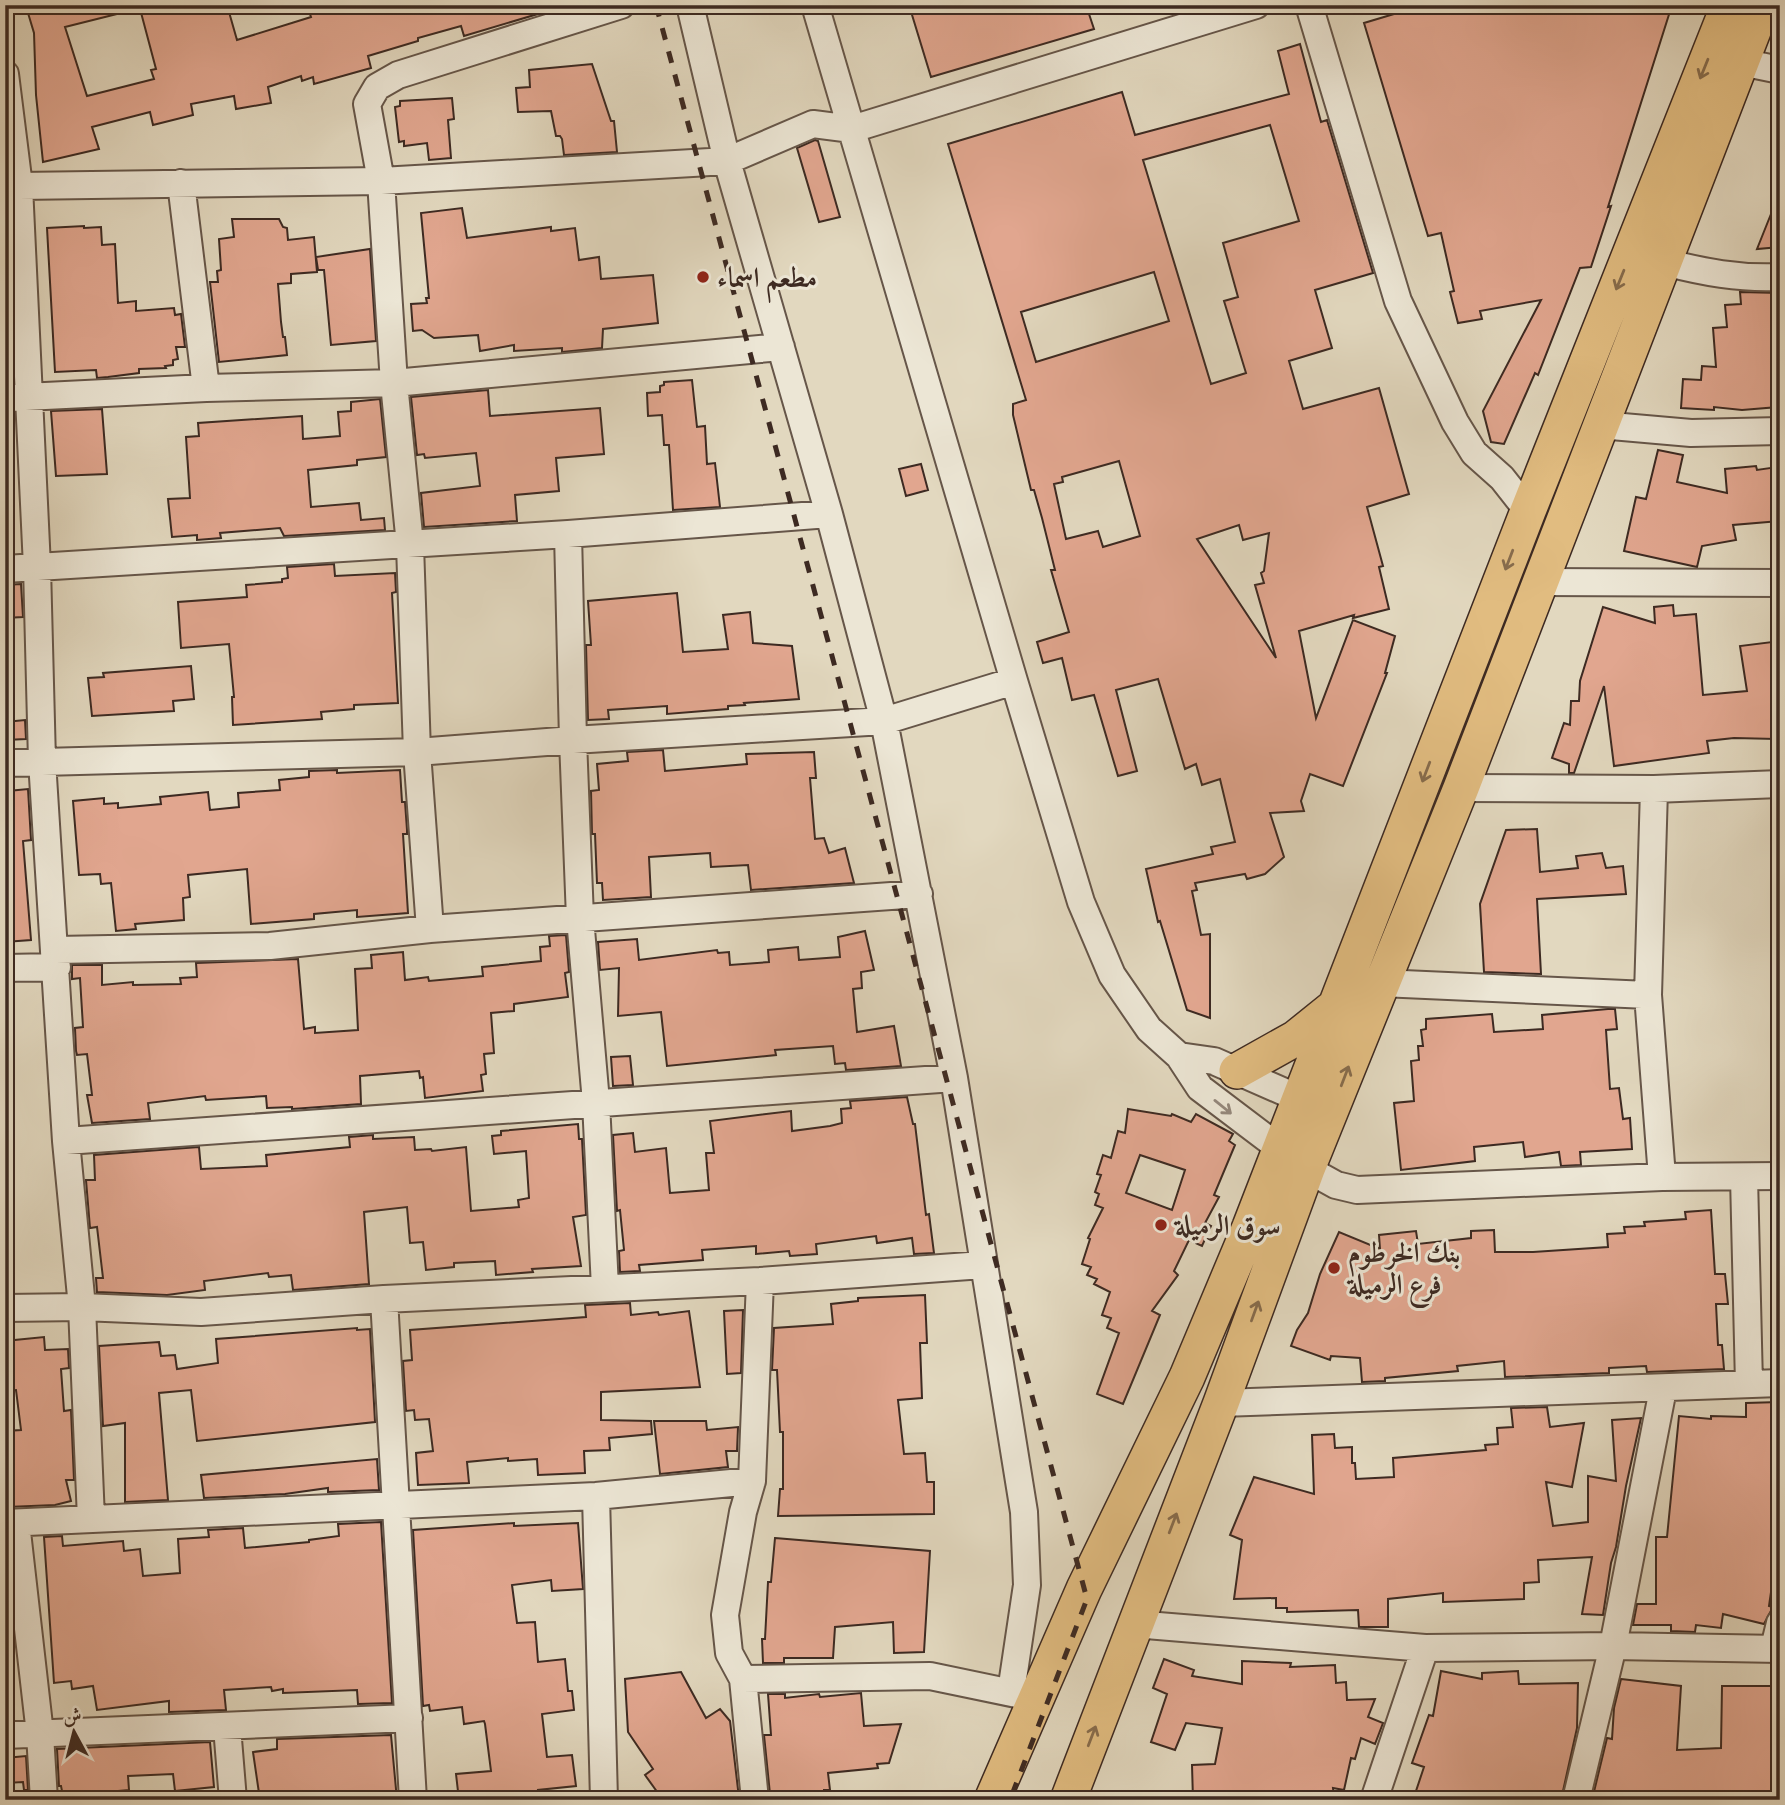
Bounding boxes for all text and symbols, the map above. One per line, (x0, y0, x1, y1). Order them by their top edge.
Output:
one-way arrow (1696, 57, 1709, 79)
place label: مطعم اسماء (717, 256, 817, 303)
marker: مطعم اسماء (695, 269, 711, 285)
one-way arrow (1612, 269, 1625, 290)
one-way arrow (1501, 548, 1514, 570)
one-way arrow (1419, 760, 1432, 782)
one-way arrow (1340, 1065, 1353, 1087)
one-way arrow (1214, 1099, 1232, 1114)
place label: سوق الرميلة (1173, 1204, 1281, 1245)
marker: سوق الرميلة (1153, 1217, 1169, 1233)
place label: بنك الخرطوم فرع الرميلة (1346, 1231, 1460, 1308)
marker: بنك الخرطوم فرع الرميلة (1326, 1260, 1342, 1276)
one-way arrow (1249, 1300, 1262, 1322)
one-way arrow (1168, 1513, 1181, 1535)
north arrow (38, 1696, 108, 1766)
text: ش (61, 1700, 83, 1730)
one-way arrow (1087, 1725, 1099, 1747)

